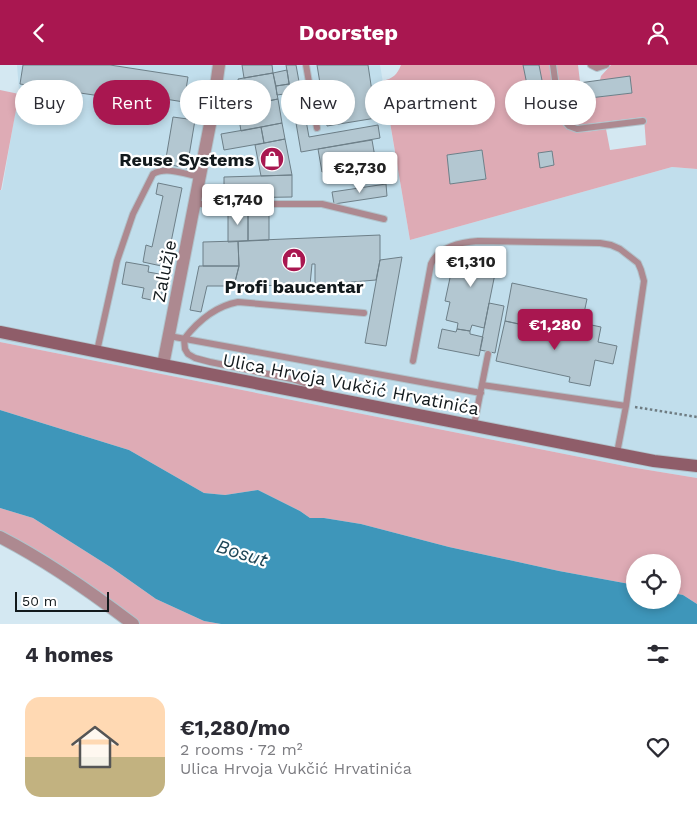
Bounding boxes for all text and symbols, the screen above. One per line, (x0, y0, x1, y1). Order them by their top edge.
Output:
icon: back (25, 19, 53, 47)
icon: person (644, 19, 672, 47)
text: Doorstep (299, 20, 398, 45)
chip: Buy (15, 80, 83, 125)
chip: Rent (93, 80, 170, 125)
chip: Filters (180, 80, 271, 125)
chip: New (281, 80, 355, 125)
chip: Apartment (365, 80, 495, 125)
chip: House (505, 80, 596, 125)
shop icon: Reuse Systems (259, 146, 285, 172)
place label: Reuse Systems (119, 149, 254, 170)
pin: €2,730 (319, 151, 401, 194)
text: €2,730 (333, 158, 387, 177)
pin: €1,740 (197, 184, 279, 226)
text: €1,740 (213, 190, 263, 209)
street label: Zalužje (148, 238, 180, 304)
pin: €1,310 (430, 245, 512, 288)
shop icon: Profi baucentar (281, 247, 307, 273)
text: €1,310 (446, 252, 496, 271)
place label: Profi baucentar (225, 276, 364, 297)
pin: €1,280 (514, 309, 596, 351)
text: €1,280 (529, 315, 581, 334)
street label: Ulica Hrvoja Vukčić Hrvatinića (221, 349, 481, 419)
water label: Bosut (214, 534, 271, 572)
map controls (626, 554, 681, 609)
button: locate (626, 554, 681, 609)
scale bar (15, 589, 109, 612)
text: 50 m (22, 593, 57, 609)
icon: filters (644, 640, 672, 668)
text: 4 homes (25, 642, 113, 667)
text: €1,280/mo (180, 715, 290, 740)
icon: home (65, 717, 125, 777)
icon: heart (644, 733, 672, 761)
text: 2 rooms · 72 m² (180, 740, 303, 759)
text: Ulica Hrvoja Vukčić Hrvatinića (180, 759, 412, 778)

